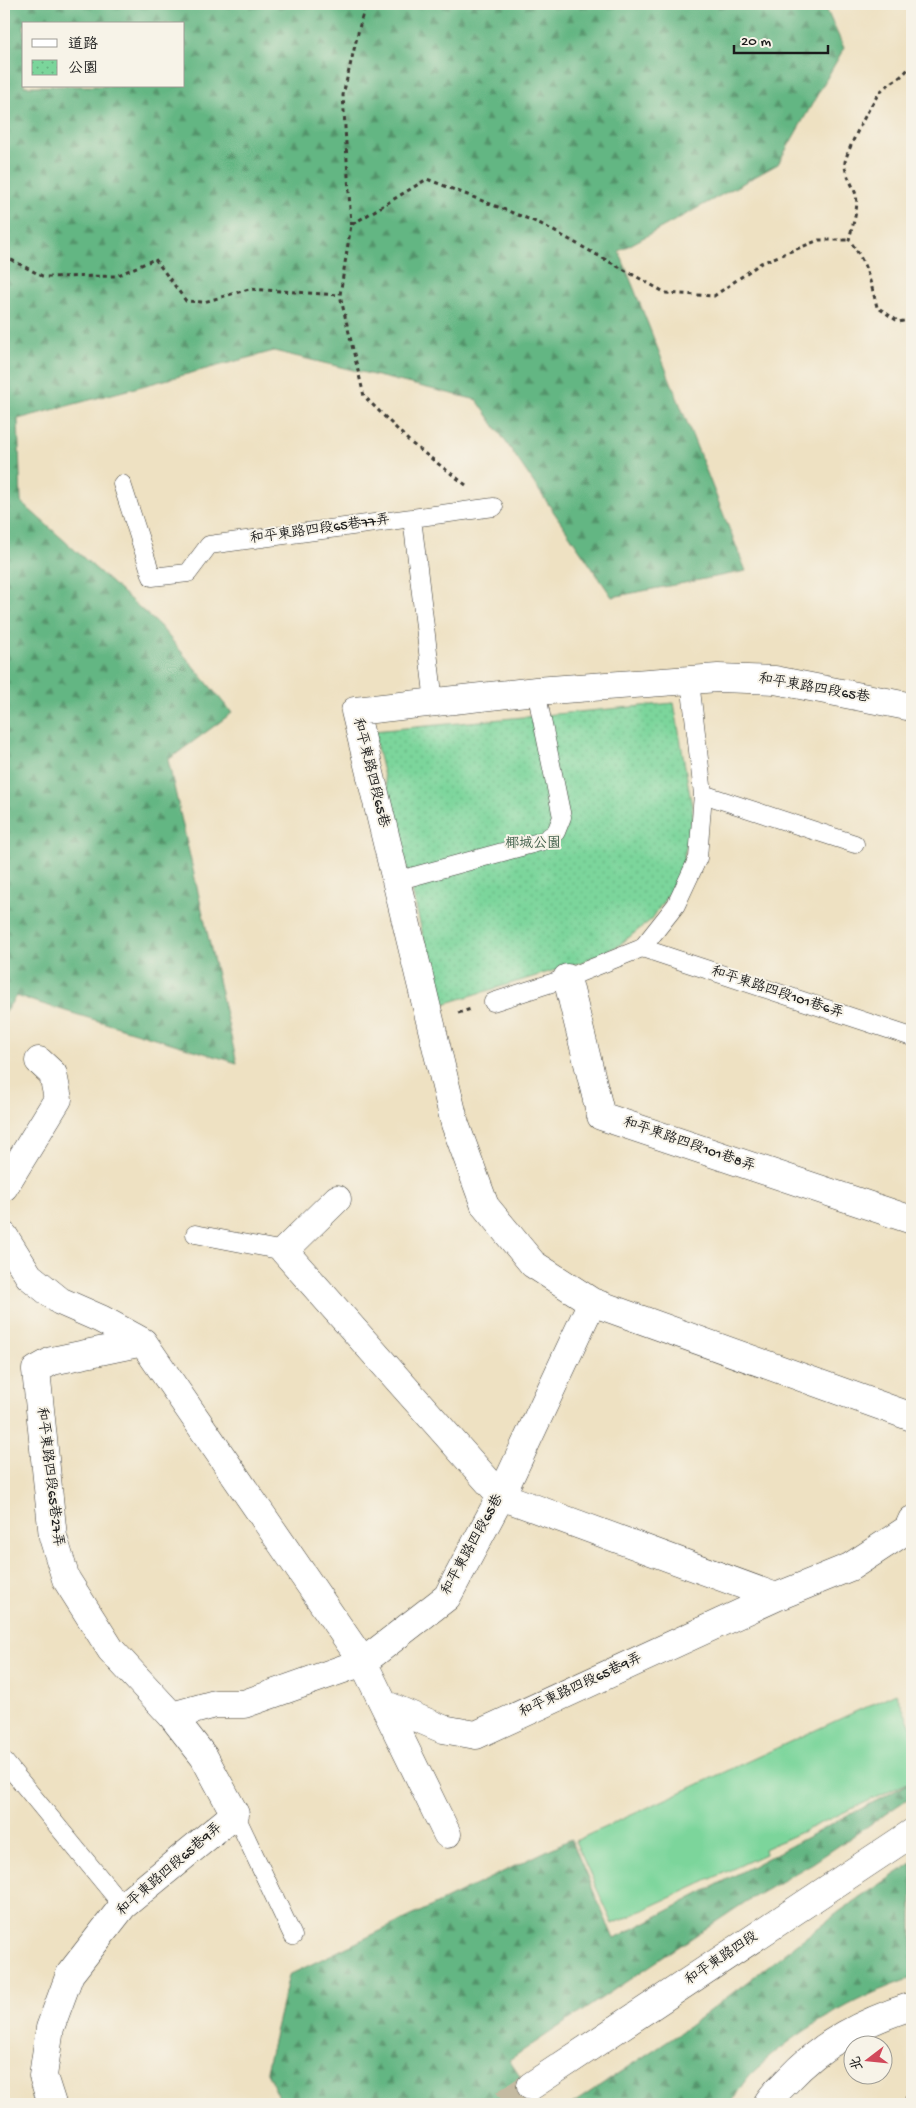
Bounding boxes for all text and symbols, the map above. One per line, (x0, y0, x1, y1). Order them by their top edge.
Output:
legend (22, 22, 185, 88)
scale bar (734, 22, 827, 54)
text: 20 m (741, 33, 771, 51)
text: 道路 (68, 36, 98, 54)
text: 公園 (68, 60, 98, 78)
street label: 和平東路四段65巷77弄 (249, 511, 391, 548)
street label: 和平東路四段65巷 (757, 670, 872, 707)
street label: 和平東路四段65巷 (348, 716, 393, 831)
park label: 椰城公園 (505, 835, 561, 853)
street label: 和平東路四段101巷6弄 (709, 963, 846, 1022)
street label: 和平東路四段101巷8弄 (621, 1113, 758, 1176)
street label: 和平東路四段65巷27弄 (32, 1406, 67, 1548)
street label: 和平東路四段65巷 (437, 1490, 508, 1598)
street label: 和平東路四段65巷9弄 (516, 1649, 645, 1722)
street label: 和平東路四段65巷9弄 (113, 1819, 226, 1920)
street label: 和平東路四段 (682, 1928, 762, 1990)
north arrow (844, 2036, 894, 2086)
text: 北 (848, 2054, 868, 2072)

